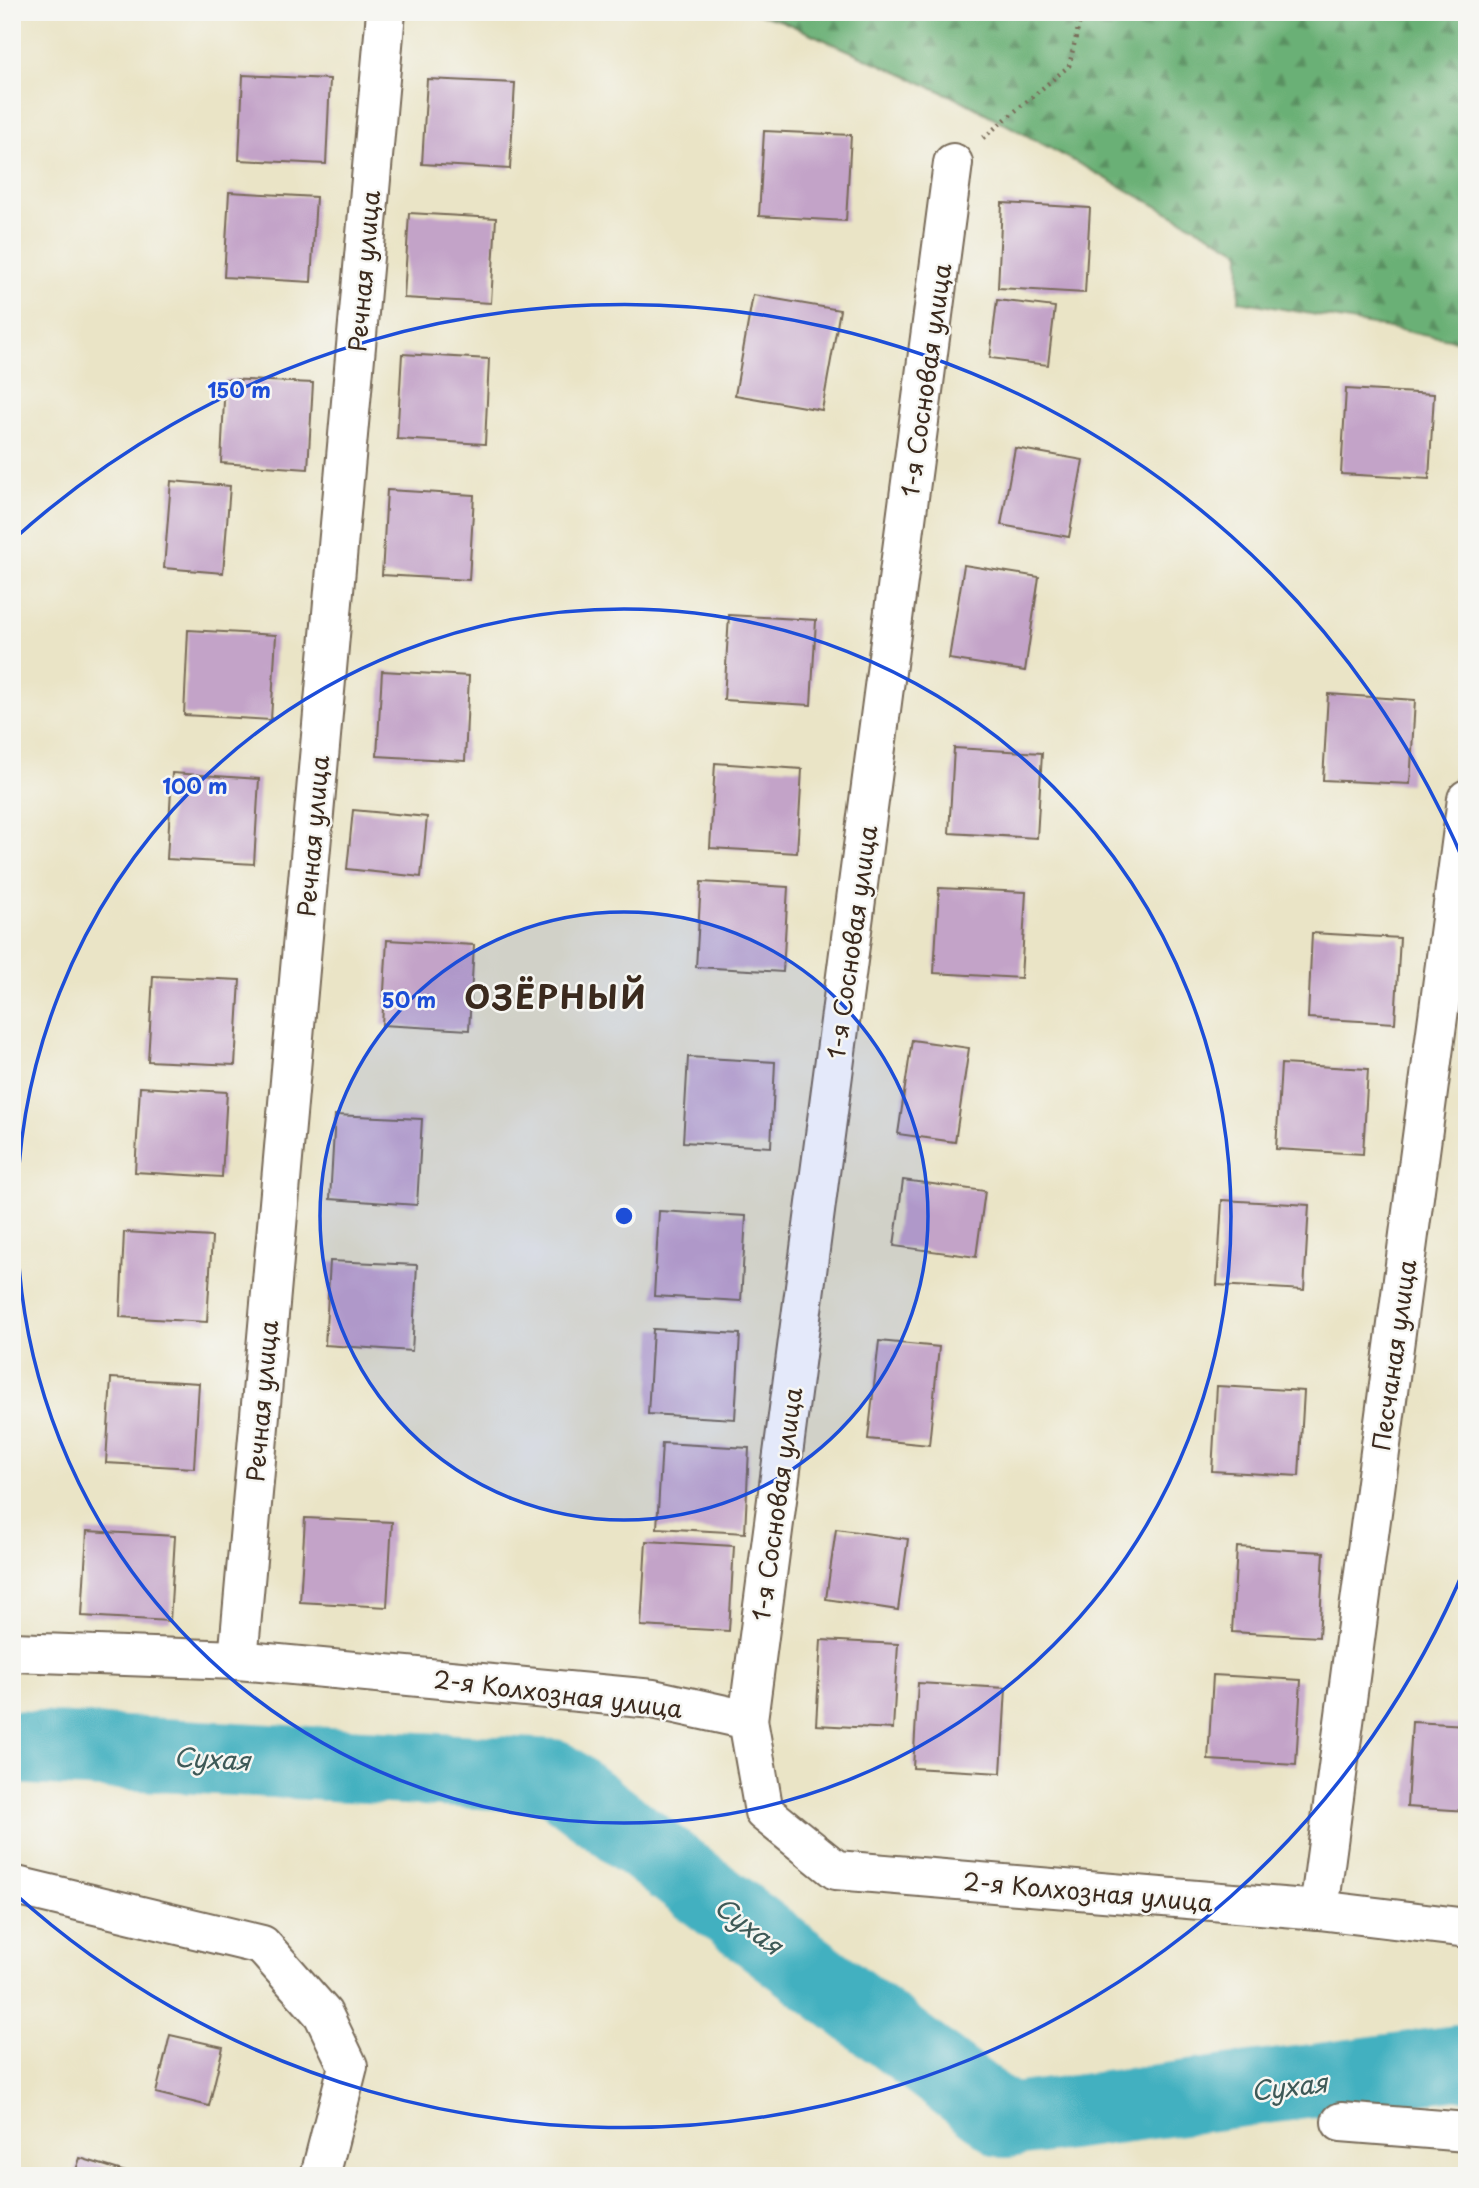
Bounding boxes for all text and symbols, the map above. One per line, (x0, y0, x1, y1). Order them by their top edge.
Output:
street label: Речная улица (338, 189, 388, 353)
street label: 1-я Сосновая улица (891, 261, 959, 499)
text: 150 m (207, 373, 271, 405)
street label: Речная улица (287, 754, 337, 918)
text: 100 m (162, 769, 228, 801)
street label: 1-я Сосновая улица (817, 823, 885, 1061)
district label: ОЗЁРНЫЙ (464, 972, 648, 1020)
text: 50 m (382, 983, 436, 1015)
centre of rings (612, 1204, 636, 1228)
street label: Песчаная улица (1362, 1257, 1424, 1453)
street label: Речная улица (236, 1319, 286, 1483)
street label: 1-я Сосновая улица (742, 1385, 810, 1623)
street label: 2-я Колхозная улица (431, 1660, 685, 1726)
water label: Сухая (173, 1737, 253, 1780)
street label: 2-я Колхозная улица (962, 1862, 1214, 1920)
water label: Сухая (707, 1886, 793, 1965)
water label: Сухая (1248, 2062, 1331, 2110)

